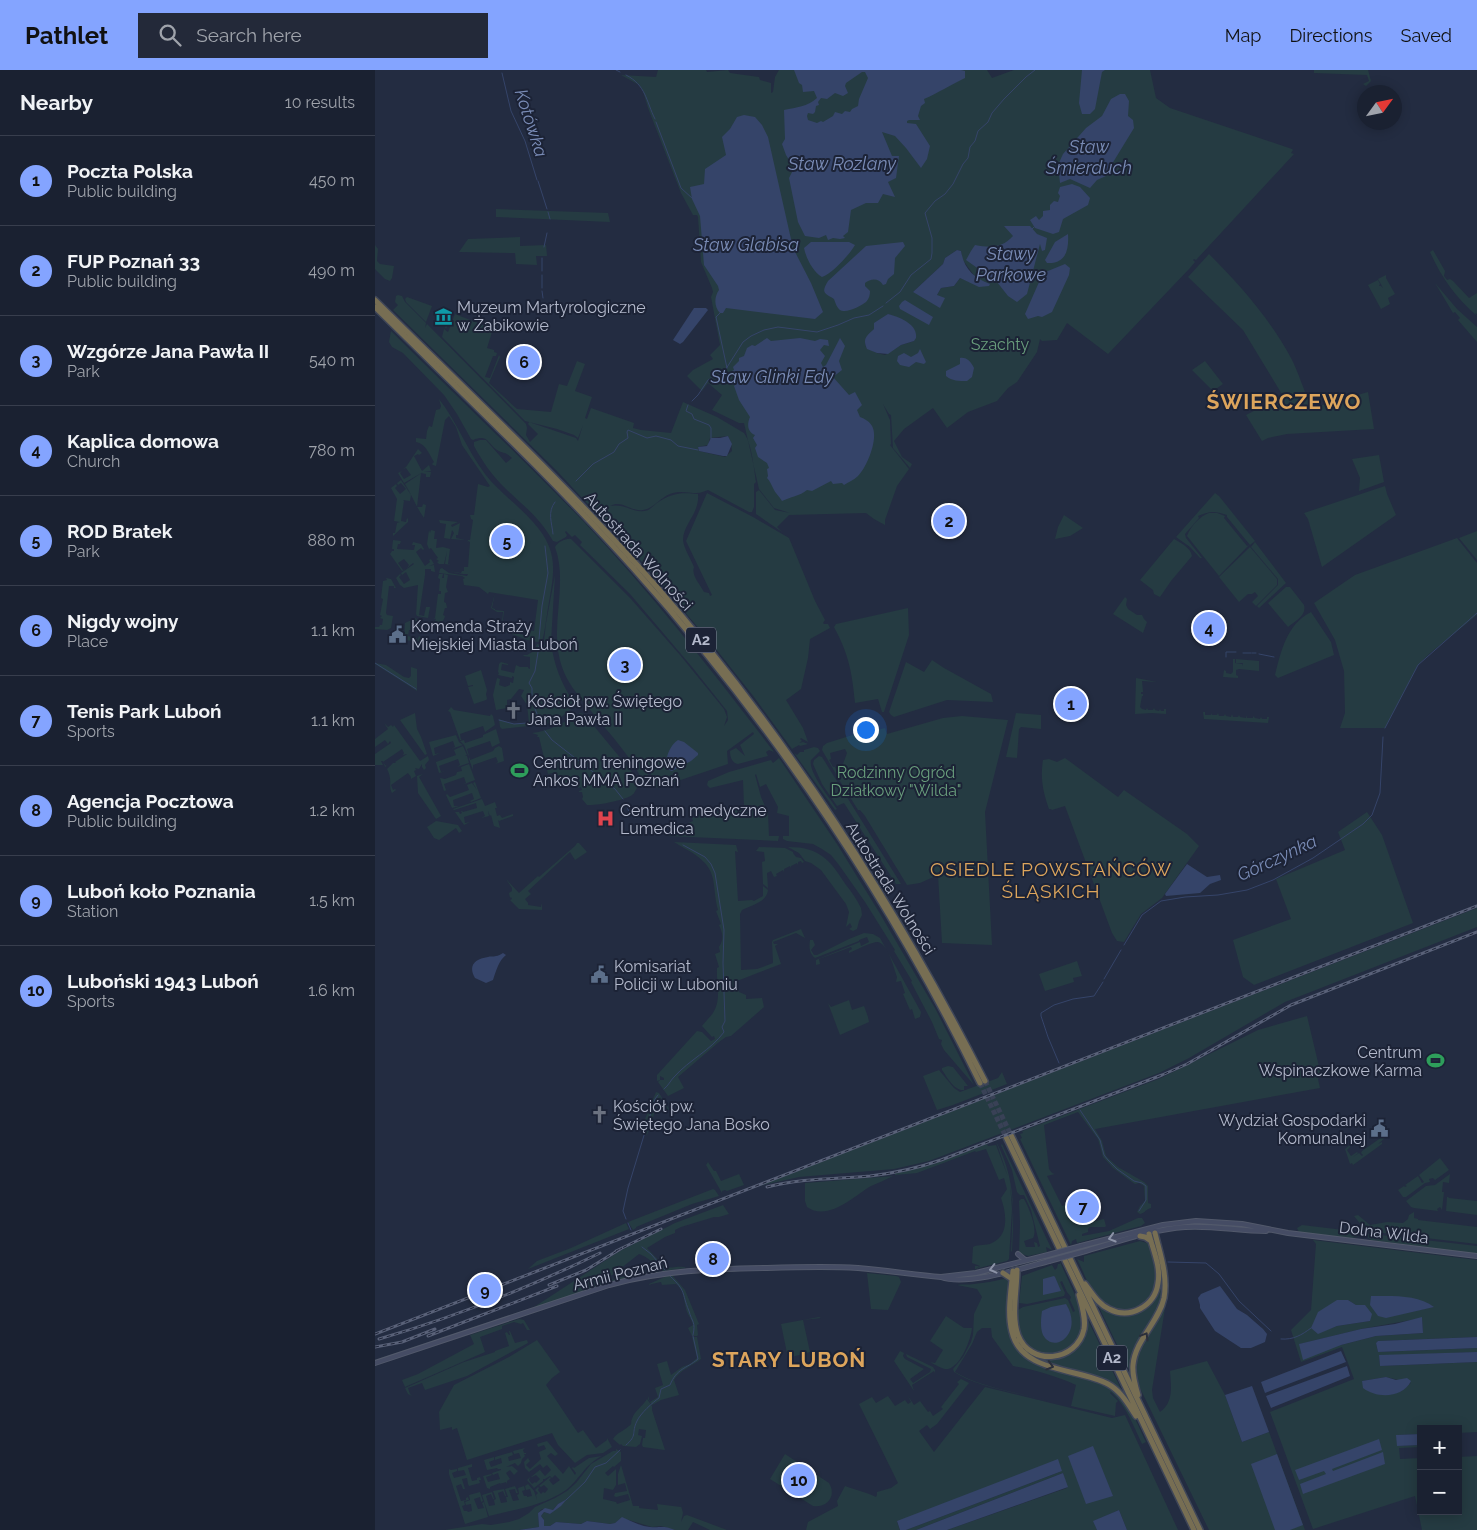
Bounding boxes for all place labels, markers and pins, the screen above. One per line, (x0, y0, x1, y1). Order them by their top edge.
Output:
place label: Muzeum Martyrologiczne w Żabikowie (457, 298, 646, 335)
museum icon: Muzeum Martyrologiczne w Żabikowie (433, 306, 453, 326)
pin: 6 (508, 343, 540, 381)
pin: 2 (933, 502, 965, 540)
pin: 5 (491, 522, 523, 560)
pin: 4 (1193, 609, 1225, 647)
place label: Komenda Straży Miejskiej Miasta Luboń (411, 617, 578, 654)
public building icon: Komenda Straży Miejskiej Miasta Luboń (387, 625, 407, 645)
pin: 3 (609, 646, 641, 684)
pin: 1 (1055, 685, 1087, 723)
place label: Kościół pw. Świętego Jana Pawła II (527, 691, 682, 729)
church icon: Kościół pw. Świętego Jana Pawła II (503, 700, 523, 720)
place label: Centrum treningowe Ankos MMA Poznań (533, 753, 685, 790)
sports icon: Centrum treningowe Ankos MMA Poznań (509, 761, 529, 781)
place label: Centrum medyczne Lumedica (620, 801, 767, 838)
hospital icon: Centrum medyczne Lumedica (596, 809, 616, 829)
place label: Komisariat Policji w Luboniu (614, 957, 738, 994)
public building icon: Komisariat Policji w Luboniu (590, 965, 610, 985)
place label: Centrum Wspinaczkowe Karma (1259, 1043, 1422, 1080)
sports icon: Centrum Wspinaczkowe Karma (1426, 1051, 1446, 1071)
place label: Kościół pw. Świętego Jana Bosko (613, 1097, 770, 1134)
church icon: Kościół pw. Świętego Jana Bosko (589, 1105, 609, 1125)
place label: Wydział Gospodarki Komunalnej (1218, 1111, 1366, 1148)
public building icon: Wydział Gospodarki Komunalnej (1370, 1119, 1390, 1139)
pin: 7 (1067, 1188, 1099, 1226)
pin: 8 (697, 1240, 729, 1278)
pin: 9 (469, 1271, 501, 1309)
pin: 10 (783, 1461, 815, 1499)

